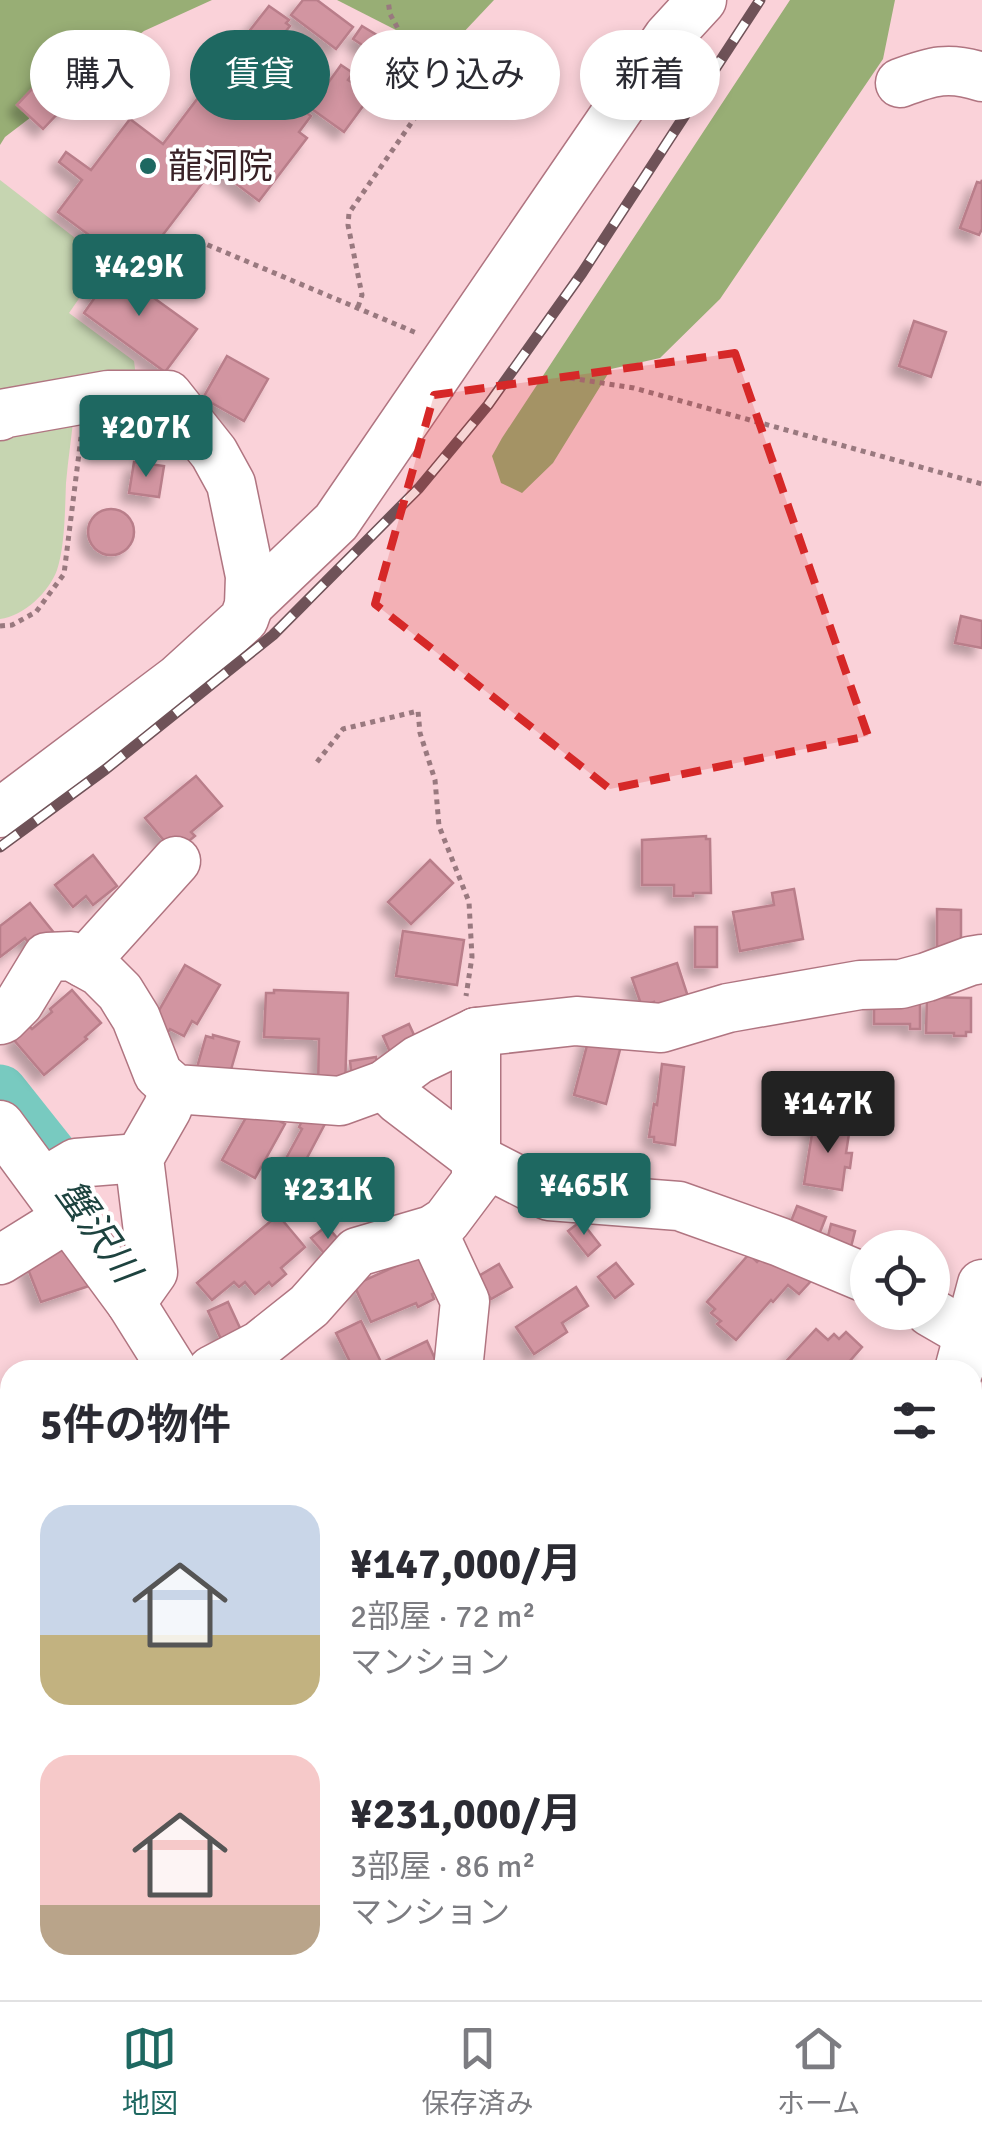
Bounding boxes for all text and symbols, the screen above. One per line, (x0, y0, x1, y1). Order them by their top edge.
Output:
chip: 購入 (30, 30, 170, 120)
chip: 賃貸 (190, 30, 330, 120)
chip: 絞り込み (350, 30, 560, 120)
chip: 新着 (580, 30, 720, 120)
place label: 龍洞院 (168, 145, 273, 188)
marker: 龍洞院 (137, 155, 159, 177)
pin: ¥429K (69, 234, 209, 319)
text: ¥429K (95, 247, 183, 286)
pin: ¥207K (76, 395, 216, 480)
text: ¥207K (102, 408, 190, 447)
pin: ¥147K (758, 1071, 898, 1156)
text: ¥147K (784, 1084, 872, 1123)
pin: ¥465K (514, 1153, 654, 1238)
pin: ¥231K (258, 1157, 398, 1242)
text: ¥465K (540, 1166, 628, 1205)
text: ¥231K (284, 1170, 372, 1209)
water label: 蟹沢川 (46, 1171, 152, 1295)
map controls (850, 1230, 950, 1330)
button: locate (850, 1230, 950, 1330)
icon: filters (887, 1393, 942, 1448)
text: 5件の物件 (40, 1400, 231, 1451)
text: ¥147,000/月 (350, 1539, 582, 1590)
icon: home (120, 1545, 240, 1665)
text: 2部屋 · 72 m² (350, 1597, 536, 1636)
text: マンション (350, 1643, 510, 1682)
text: ¥231,000/月 (350, 1789, 582, 1840)
icon: home (120, 1795, 240, 1915)
text: 3部屋 · 86 m² (350, 1847, 536, 1886)
text: マンション (350, 1893, 510, 1932)
tab: 地図 (122, 2021, 178, 2121)
tab: 保存済み (421, 2021, 533, 2121)
tab: ホーム (777, 2021, 860, 2121)

